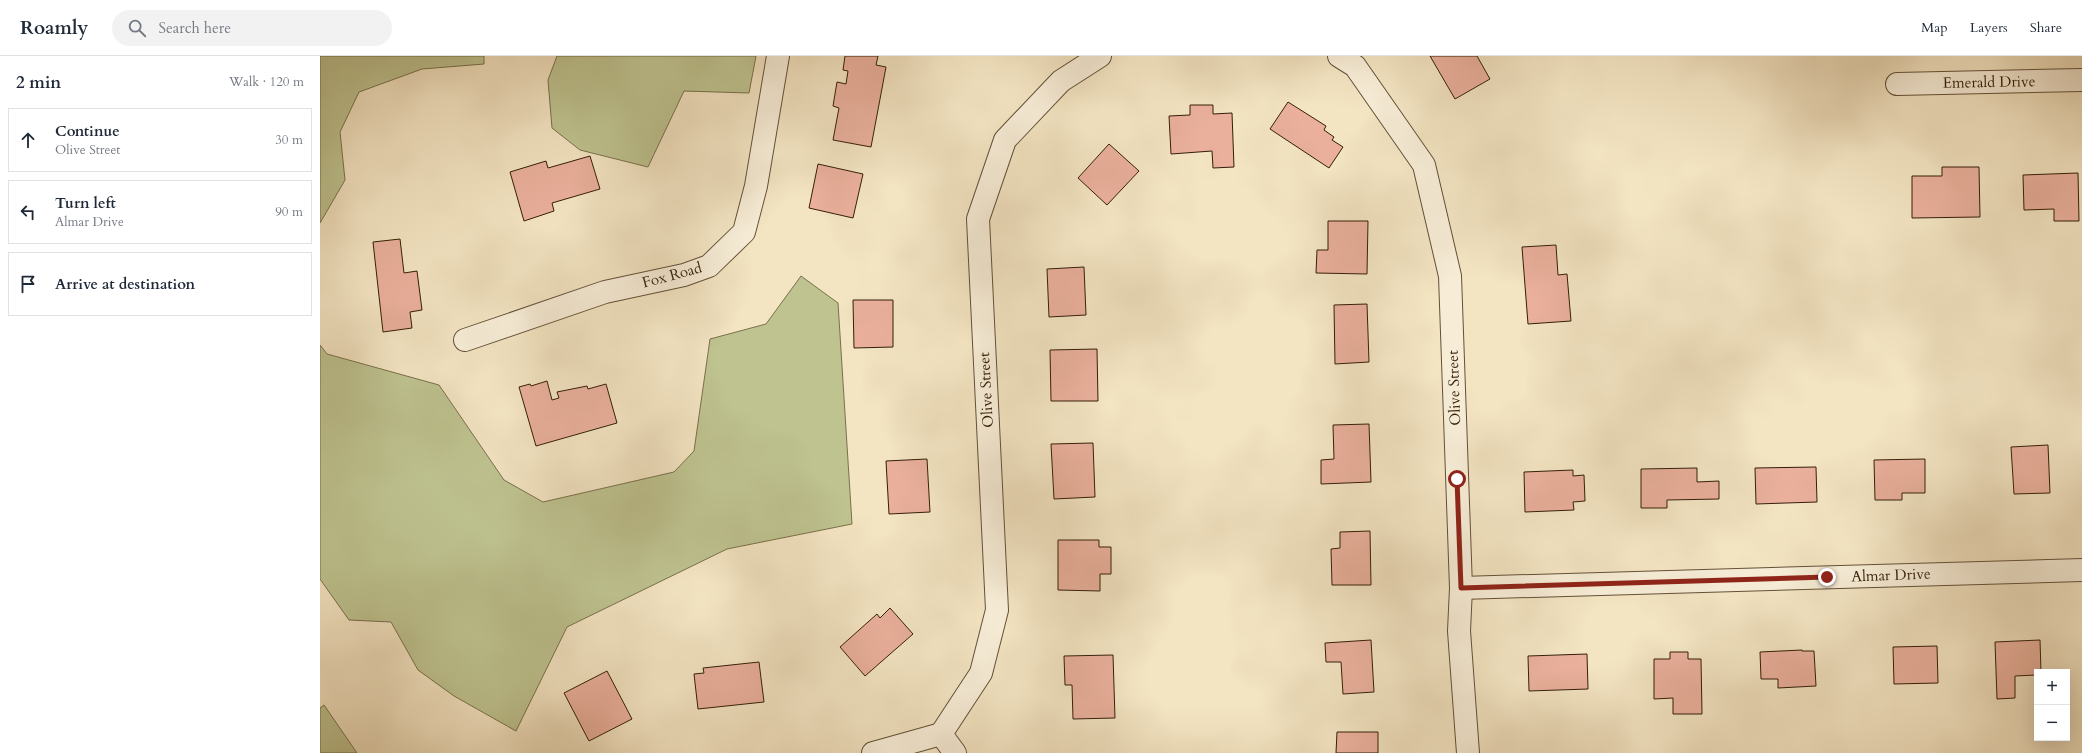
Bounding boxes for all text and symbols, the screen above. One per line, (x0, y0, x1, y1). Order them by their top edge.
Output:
search box (112, 10, 392, 46)
text: Roamly (20, 15, 88, 41)
icon: search (126, 17, 148, 39)
text: Search here (158, 18, 231, 38)
text: Map (1921, 18, 1948, 37)
text: Layers (1970, 18, 2008, 37)
text: Share (2030, 18, 2062, 37)
text: 2 min (16, 71, 61, 94)
street label: Emerald Drive (1942, 71, 2036, 93)
text: Walk · 120 m (229, 73, 304, 91)
text: Continue (55, 121, 120, 141)
icon: ahead (17, 129, 39, 151)
text: 30 m (275, 131, 303, 149)
text: Olive Street (55, 141, 120, 159)
text: Turn left (55, 193, 116, 213)
icon: left (17, 201, 39, 223)
text: 90 m (275, 203, 303, 221)
text: Almar Drive (55, 213, 124, 231)
street label: Fox Road (640, 257, 704, 293)
icon: arrive (17, 273, 39, 295)
text: Arrive at destination (55, 274, 195, 294)
street label: Olive Street (1443, 350, 1465, 426)
street label: Olive Street (974, 352, 998, 428)
route start (1448, 470, 1466, 488)
street label: Almar Drive (1851, 564, 1931, 586)
route end (1818, 568, 1836, 586)
map controls (2034, 669, 2070, 741)
button: + (2034, 669, 2070, 705)
button: − (2034, 705, 2070, 741)

